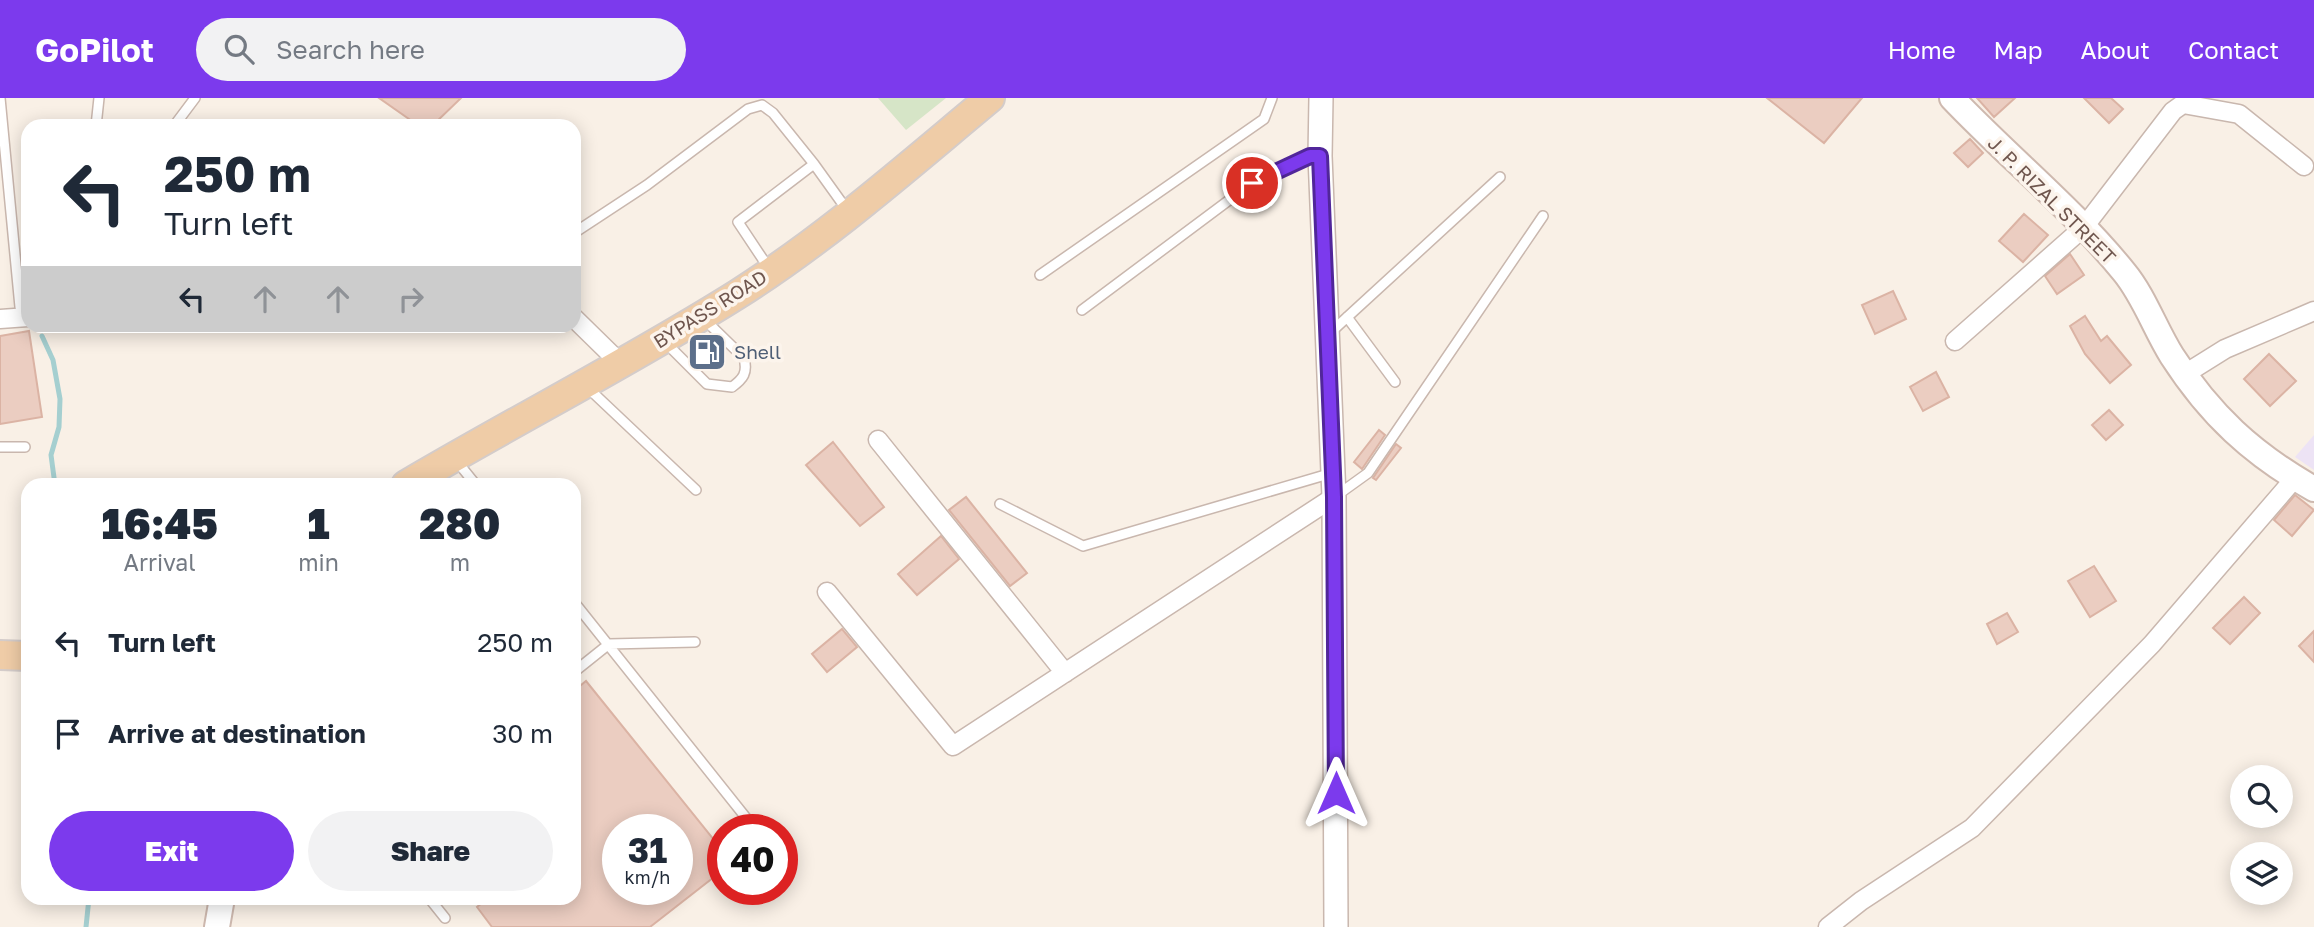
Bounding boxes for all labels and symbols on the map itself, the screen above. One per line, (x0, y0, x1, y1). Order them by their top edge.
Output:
street label: J. P. RIZAL STREET (1984, 131, 2121, 268)
pin (1222, 153, 1282, 213)
street label: BYPASS ROAD (649, 265, 771, 353)
fuel station icon: Shell (686, 331, 728, 373)
place label: Shell (734, 340, 781, 363)
position arrow (1299, 756, 1373, 830)
speed limit sign: 40 (707, 814, 798, 905)

